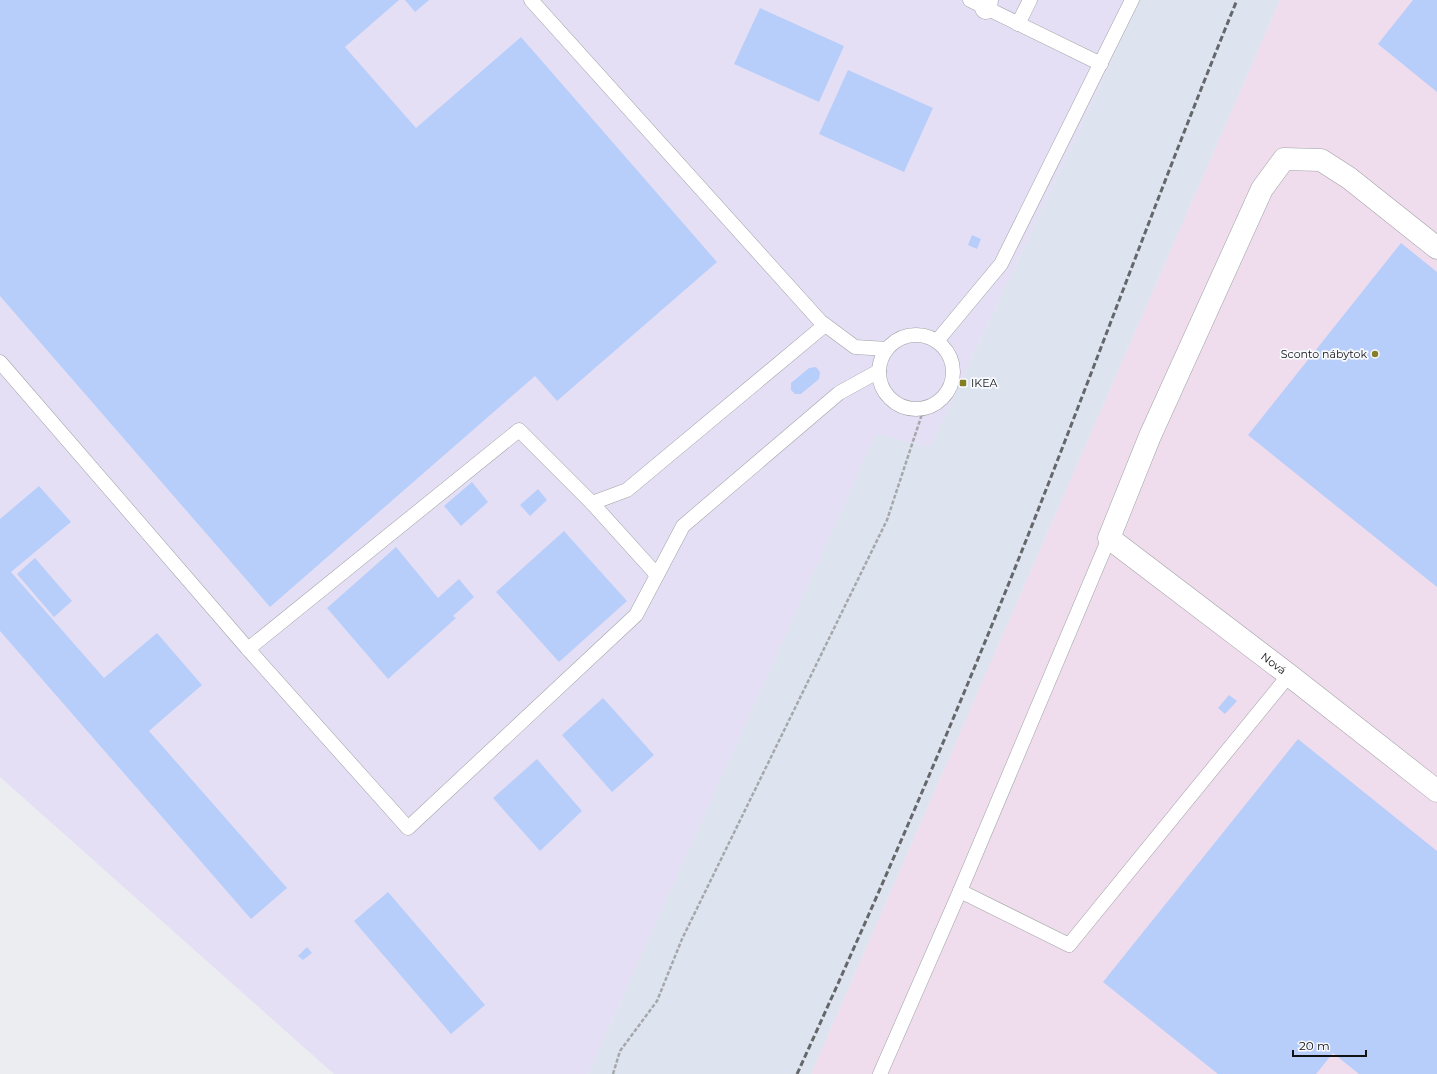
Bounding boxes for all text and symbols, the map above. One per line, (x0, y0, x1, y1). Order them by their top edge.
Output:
place label: Sconto nábytok (1281, 347, 1367, 361)
marker: Sconto nábytok (1370, 349, 1380, 359)
place label: IKEA (971, 376, 998, 390)
marker: IKEA (958, 378, 968, 388)
street label: Nová (1258, 649, 1289, 677)
scale bar (1293, 1032, 1366, 1058)
text: 20 m (1299, 1038, 1330, 1053)

